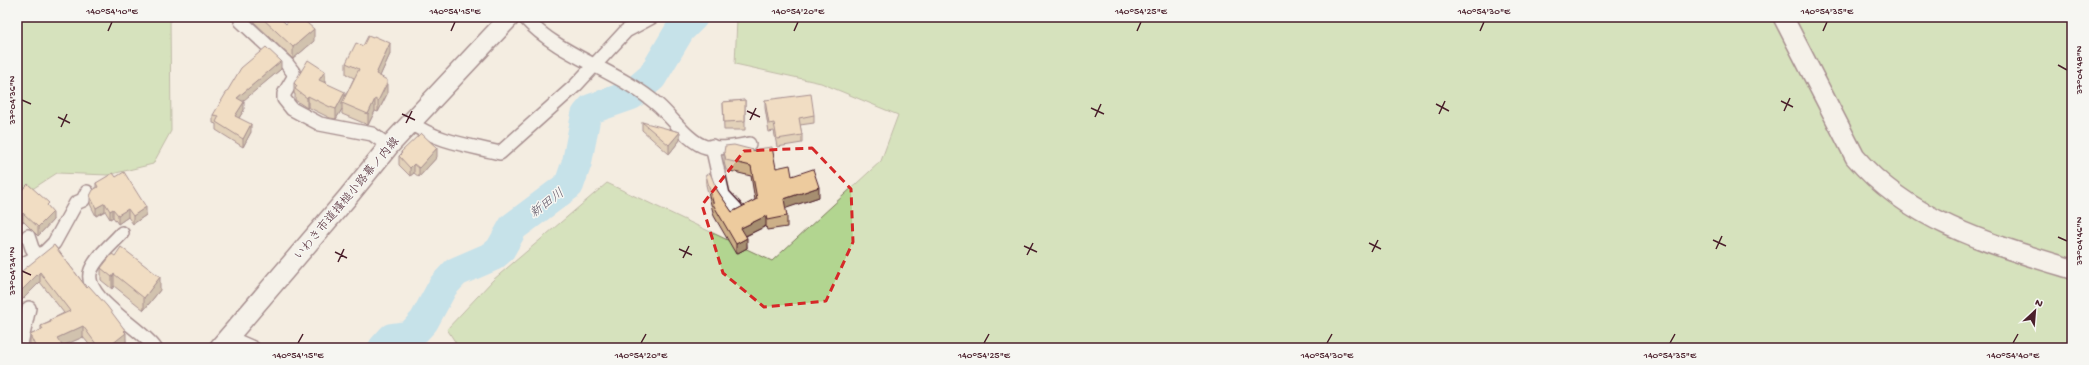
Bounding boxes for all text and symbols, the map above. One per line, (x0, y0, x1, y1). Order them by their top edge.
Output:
text: 140°54'10"E (85, 6, 139, 18)
text: 140°54'15"E (428, 6, 481, 18)
text: 140°54'20"E (771, 6, 825, 18)
text: 140°54'25"E (1114, 6, 1168, 18)
text: 140°54'30"E (1457, 6, 1511, 18)
text: 140°54'35"E (1800, 6, 1854, 18)
text: 37°04'48"N (2074, 45, 2086, 95)
text: 37°04'36"N (7, 75, 19, 125)
street label: いわき市道搔槌小路幕ノ内線 (291, 134, 403, 264)
water label: 新田川 (527, 185, 568, 222)
text: 37°04'46"N (2074, 216, 2086, 266)
text: 37°04'34"N (7, 246, 19, 296)
north arrow (2015, 291, 2055, 331)
text: N (2033, 297, 2044, 311)
text: 140°54'15"E (271, 350, 324, 362)
text: 140°54'20"E (614, 350, 668, 362)
text: 140°54'25"E (957, 350, 1011, 362)
text: 140°54'30"E (1300, 350, 1354, 362)
text: 140°54'35"E (1643, 350, 1697, 362)
text: 140°54'40"E (1986, 350, 2040, 362)

